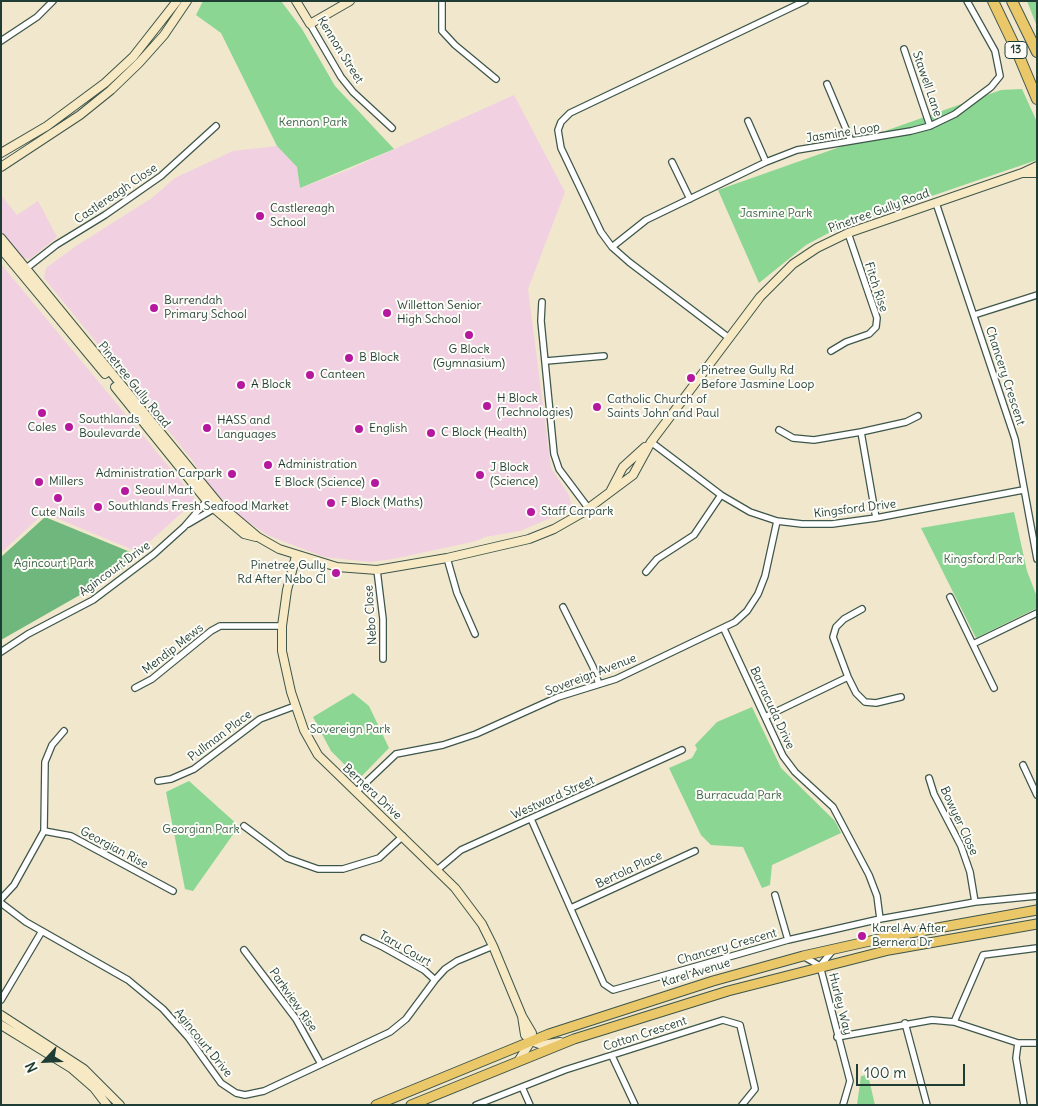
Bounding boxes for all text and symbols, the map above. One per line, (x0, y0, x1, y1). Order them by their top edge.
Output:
street label: Kennon Street (314, 14, 366, 86)
road number: 13 (1005, 42, 1027, 58)
street label: Stawell Lane (909, 49, 945, 119)
park label: Kennon Park (279, 116, 347, 130)
street label: Jasmine Loop (805, 120, 881, 146)
street label: Castlereagh Close (72, 161, 160, 227)
street label: Pinetree Gully Road (826, 186, 932, 236)
place label: Castlereagh School (270, 202, 335, 230)
park label: Jasmine Park (740, 207, 812, 221)
marker: Castlereagh School (254, 210, 266, 222)
street label: Fitch Rise (861, 260, 891, 314)
place label: Burrendah Primary School (164, 294, 247, 322)
place label: Willetton Senior High School (397, 299, 481, 327)
marker: Burrendah Primary School (148, 302, 160, 314)
marker: Willetton Senior High School (381, 307, 393, 319)
street label: Chancery Crescent (982, 325, 1028, 427)
marker: G Block (Gymnasium) (463, 329, 475, 341)
street label: Pinetree Gully Road (95, 339, 173, 431)
place label: G Block (Gymnasium) (433, 343, 505, 371)
place label: B Block (359, 351, 399, 365)
marker: B Block (343, 352, 355, 364)
place label: Pinetree Gully Rd Before Jasmine Loop (701, 364, 814, 392)
place label: Canteen (320, 368, 365, 382)
marker: Canteen (304, 369, 316, 381)
marker: Pinetree Gully Rd Before Jasmine Loop (685, 372, 697, 384)
place label: A Block (251, 378, 291, 392)
marker: A Block (235, 379, 247, 391)
place label: H Block (Technologies) (497, 392, 573, 420)
place label: Catholic Church of Saints John and Paul (607, 393, 719, 421)
marker: H Block (Technologies) (481, 400, 493, 412)
marker: Catholic Church of Saints John and Paul (591, 401, 603, 413)
marker: Coles (36, 407, 48, 419)
place label: Southlands Boulevarde (79, 413, 141, 441)
place label: HASS and Languages (217, 414, 276, 442)
place label: Coles (27, 421, 57, 435)
marker: Southlands Boulevarde (63, 421, 75, 433)
marker: HASS and Languages (201, 422, 213, 434)
place label: English (369, 422, 407, 436)
marker: English (353, 423, 365, 435)
place label: C Block (Health) (441, 426, 527, 440)
marker: C Block (Health) (425, 427, 437, 439)
place label: Administration (278, 458, 357, 472)
marker: Administration (262, 459, 274, 471)
place label: J Block (Science) (490, 461, 538, 489)
place label: Administration Carpark (96, 467, 222, 481)
marker: Administration Carpark (226, 468, 238, 480)
marker: J Block (Science) (474, 469, 486, 481)
place label: Millers (49, 475, 84, 489)
marker: Millers (33, 476, 45, 488)
place label: E Block (Science) (275, 476, 365, 490)
marker: E Block (Science) (369, 477, 381, 489)
place label: Seoul Mart (135, 484, 193, 498)
marker: Seoul Mart (119, 485, 131, 497)
marker: Cute Nails (52, 492, 64, 504)
place label: F Block (Maths) (341, 496, 423, 510)
marker: F Block (Maths) (325, 497, 337, 509)
street label: Kingsford Drive (813, 497, 897, 521)
place label: Southlands Fresh Seafood Market (108, 500, 289, 514)
marker: Southlands Fresh Seafood Market (92, 501, 104, 513)
place label: Staff Carpark (541, 505, 613, 519)
place label: Cute Nails (31, 506, 85, 520)
marker: Staff Carpark (525, 506, 537, 518)
street label: Agincourt Drive (77, 538, 153, 600)
park label: Kingsford Park (943, 553, 1023, 567)
park label: Agincourt Park (14, 557, 94, 571)
place label: Pinetree Gully Rd After Nebo Cl (237, 559, 326, 587)
marker: Pinetree Gully Rd After Nebo Cl (330, 567, 342, 579)
street label: Nebo Close (362, 584, 380, 646)
street label: Mendip Mews (140, 621, 206, 677)
street label: Sovereign Avenue (544, 651, 638, 699)
street label: Barracuda Drive (747, 664, 797, 752)
street label: Pullman Place (185, 707, 255, 765)
park label: Sovereign Park (310, 723, 390, 737)
street label: Bernera Drive (339, 761, 405, 823)
street label: Westward Street (509, 773, 597, 823)
street label: Bowyer Close (937, 784, 981, 858)
park label: Burracuda Park (696, 789, 782, 803)
park label: Georgian Park (162, 823, 240, 837)
street label: Georgian Rise (78, 824, 150, 872)
street label: Bertola Place (594, 848, 664, 892)
place label: Karel Av After Bernera Dr (872, 922, 946, 950)
street label: Chancery Crescent (675, 926, 779, 968)
street label: Taru Court (376, 928, 434, 970)
marker: Karel Av After Bernera Dr (856, 930, 868, 942)
street label: Karel Avenue (660, 956, 732, 990)
street label: Parkview Rise (266, 965, 320, 1035)
street label: Hurley Way (825, 971, 855, 1037)
street label: Agincourt Drive (171, 1006, 235, 1080)
street label: Cotton Crescent (602, 1014, 688, 1054)
north arrow (20, 1036, 70, 1086)
scale bar (858, 1054, 967, 1086)
text: N (21, 1059, 42, 1076)
text: 100 m (864, 1063, 906, 1082)

